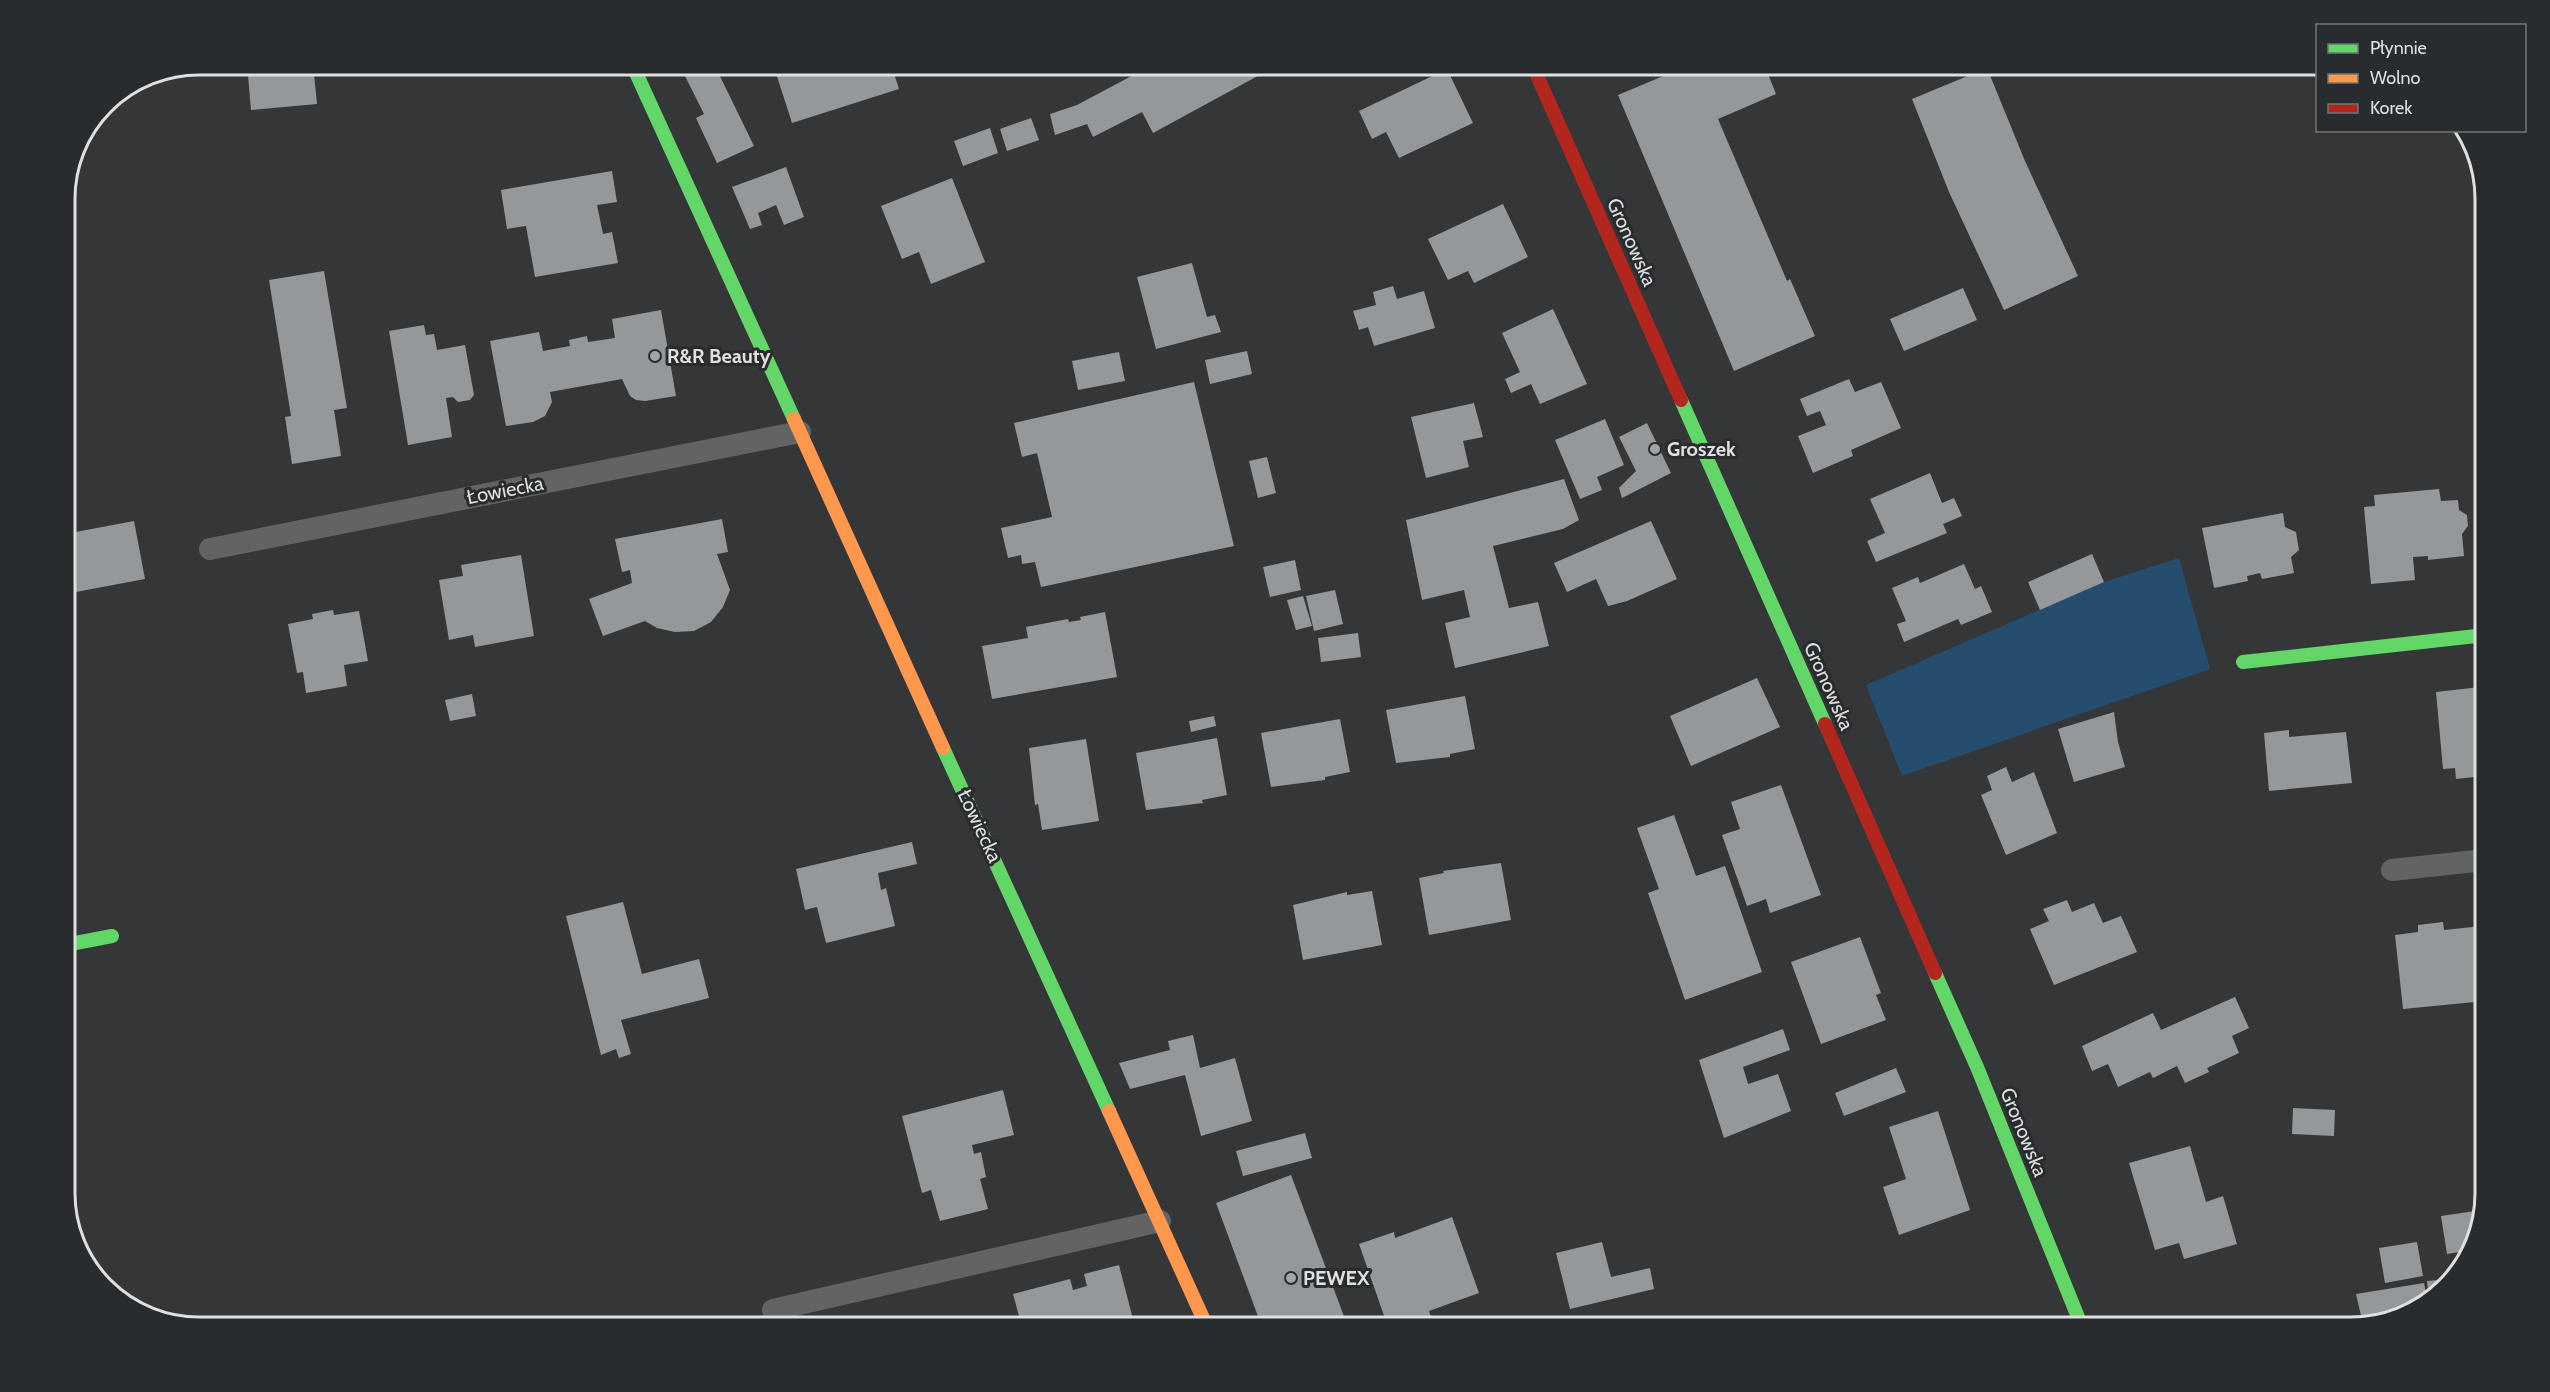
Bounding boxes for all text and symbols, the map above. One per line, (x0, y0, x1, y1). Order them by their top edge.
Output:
legend (2316, 24, 2526, 132)
text: Płynnie (2370, 37, 2427, 59)
text: Wolno (2370, 67, 2421, 89)
text: Korek (2370, 97, 2413, 119)
street label: Gronowska (1602, 194, 1662, 290)
place label: R&R Beauty (667, 344, 771, 368)
marker: R&R Beauty (648, 349, 662, 363)
place label: Groszek (1667, 437, 1736, 461)
marker: Groszek (1648, 442, 1662, 456)
street label: Łowiecka (465, 471, 546, 509)
street label: Gronowska (1799, 638, 1859, 734)
street label: Łowiecka (953, 786, 1007, 867)
street label: Gronowska (1995, 1084, 2053, 1180)
place label: PEWEX (1303, 1266, 1370, 1290)
marker: PEWEX (1284, 1271, 1298, 1285)

